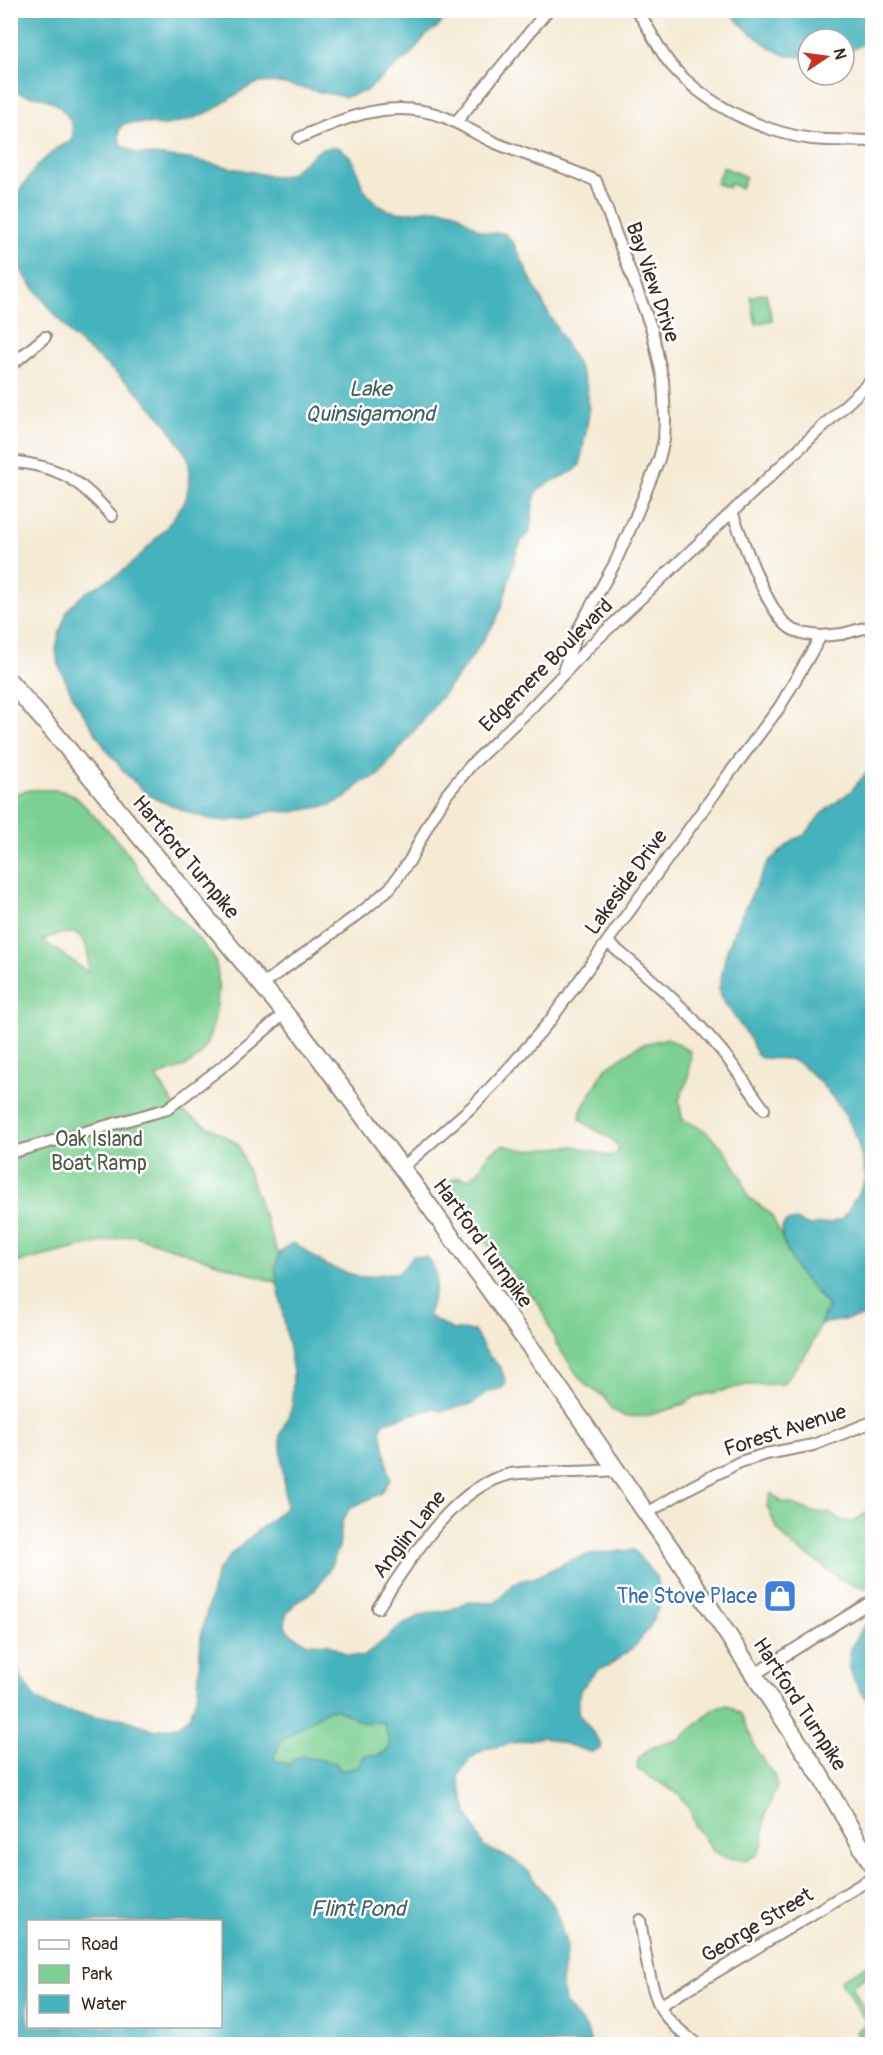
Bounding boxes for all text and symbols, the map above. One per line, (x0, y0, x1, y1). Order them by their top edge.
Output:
north arrow (796, 27, 856, 87)
text: N (829, 46, 851, 62)
street label: Bay View Drive (619, 218, 686, 346)
water label: Lake Quinsigamond (305, 375, 438, 428)
street label: Edgemere Boulevard (474, 593, 619, 738)
street label: Hartford Turnpike (126, 790, 246, 925)
street label: Lakeside Drive (579, 824, 674, 940)
park label: Oak Island Boat Ramp (51, 1126, 147, 1177)
street label: Hartford Turnpike (427, 1173, 539, 1314)
street label: Forest Avenue (720, 1398, 850, 1463)
street label: Anglin Lane (367, 1484, 453, 1584)
shop icon: The Stove Place (762, 1578, 798, 1614)
place label: The Stove Place (617, 1583, 758, 1610)
street label: Hartford Turnpike (747, 1633, 853, 1776)
street label: George Street (697, 1881, 818, 1969)
water label: Flint Pond (310, 1895, 409, 1923)
legend (27, 1920, 222, 2028)
text: Road (81, 1933, 118, 1956)
text: Park (81, 1963, 113, 1986)
text: Water (81, 1993, 127, 2016)

